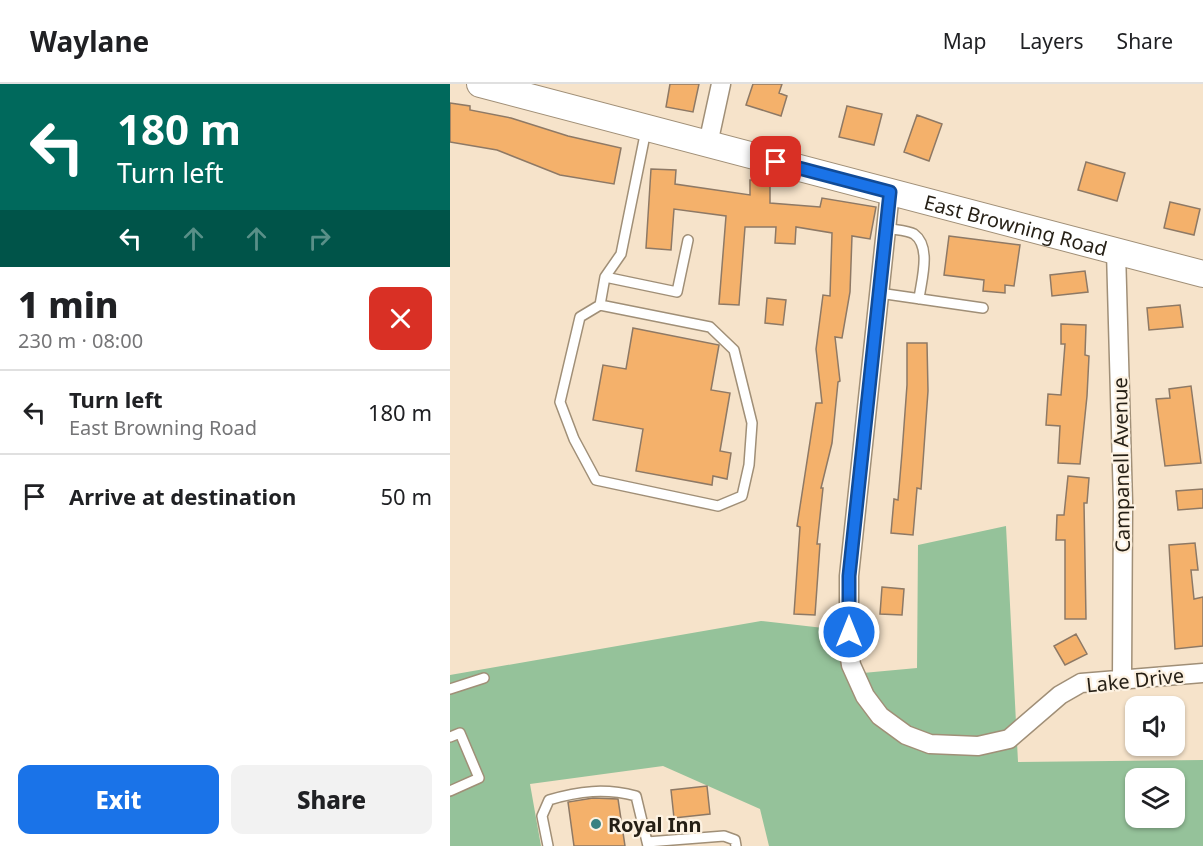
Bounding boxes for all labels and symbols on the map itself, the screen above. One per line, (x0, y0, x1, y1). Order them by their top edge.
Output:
pin (750, 136, 801, 187)
street label: East Browning Road (921, 188, 1110, 262)
street label: Campanell Avenue (1106, 377, 1136, 553)
position arrow (817, 600, 881, 664)
street label: Lake Drive (1085, 661, 1185, 699)
place label: Royal Inn (608, 811, 702, 838)
marker: Royal Inn (589, 817, 603, 831)

